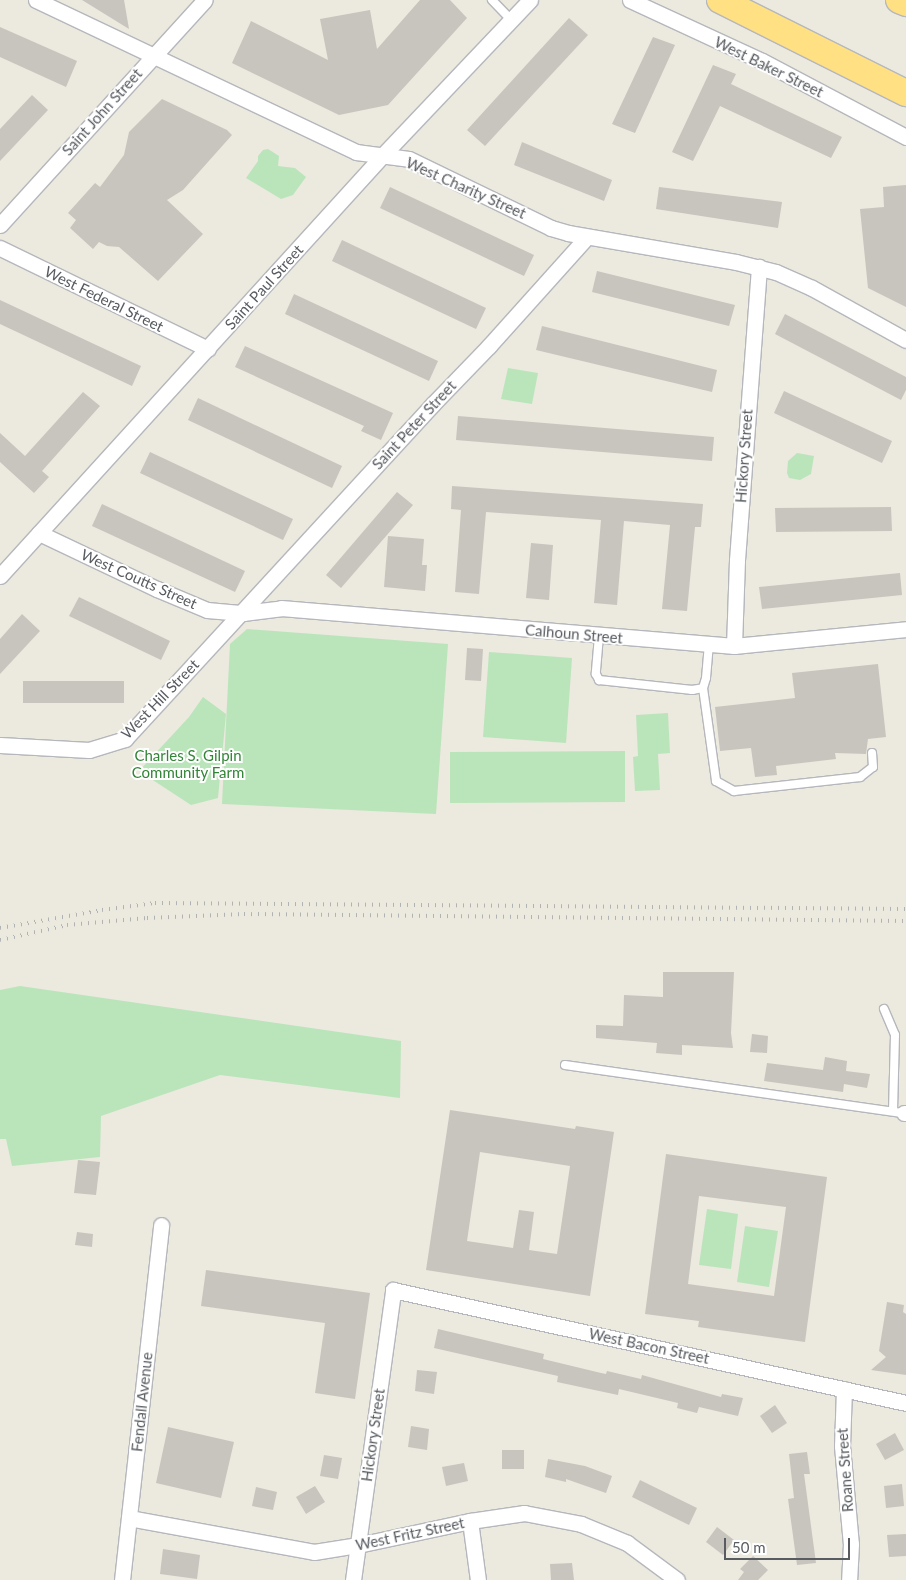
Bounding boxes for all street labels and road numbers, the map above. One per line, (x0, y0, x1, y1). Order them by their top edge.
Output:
street label: West Baker Street (711, 33, 827, 101)
street label: Saint John Street (58, 65, 146, 159)
street label: West Charity Street (403, 153, 529, 223)
street label: Saint Paul Street (221, 241, 307, 333)
street label: West Federal Street (42, 262, 166, 336)
street label: Saint Peter Street (368, 377, 460, 473)
street label: Hickory Street (732, 408, 756, 504)
street label: West Coutts Street (78, 545, 200, 613)
street label: Calhoun Street (524, 621, 624, 647)
street label: West Hill Street (118, 655, 202, 743)
street label: West Bacon Street (587, 1324, 711, 1368)
street label: Fendall Avenue (128, 1351, 156, 1453)
street label: Hickory Street (358, 1387, 388, 1483)
street label: Roane Street (833, 1427, 857, 1513)
street label: West Fritz Street (354, 1514, 466, 1554)

